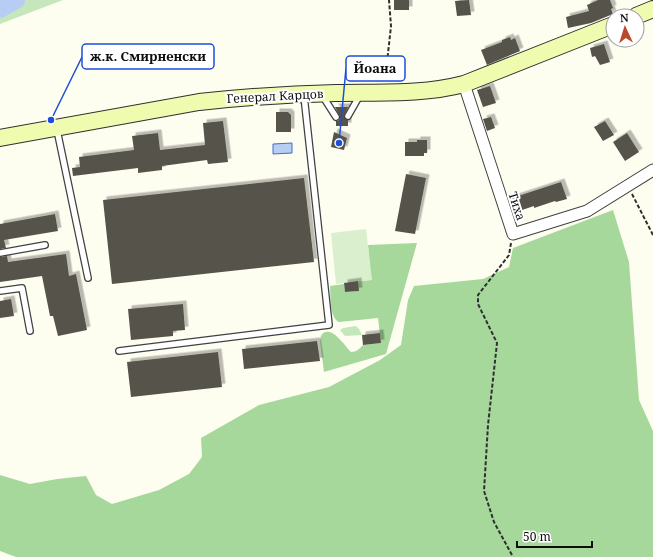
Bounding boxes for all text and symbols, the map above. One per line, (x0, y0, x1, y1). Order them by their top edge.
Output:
north arrow (605, 8, 645, 48)
text: N (619, 10, 629, 25)
callout: ж.к. Смирненски (82, 44, 214, 69)
text: ж.к. Смирненски (90, 47, 206, 65)
callout: Йоана (346, 56, 405, 81)
text: Йоана (354, 59, 397, 77)
street label: Генерал Карцов (226, 85, 324, 107)
street label: Тиха (504, 189, 530, 223)
scale bar (517, 523, 592, 549)
text: 50 m (523, 528, 551, 545)

